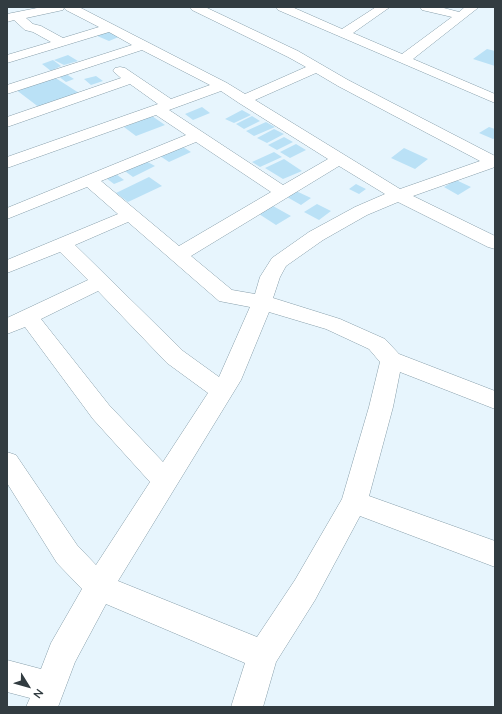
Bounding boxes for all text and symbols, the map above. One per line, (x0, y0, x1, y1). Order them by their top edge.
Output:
north arrow (8, 666, 48, 706)
text: N (30, 686, 46, 701)

